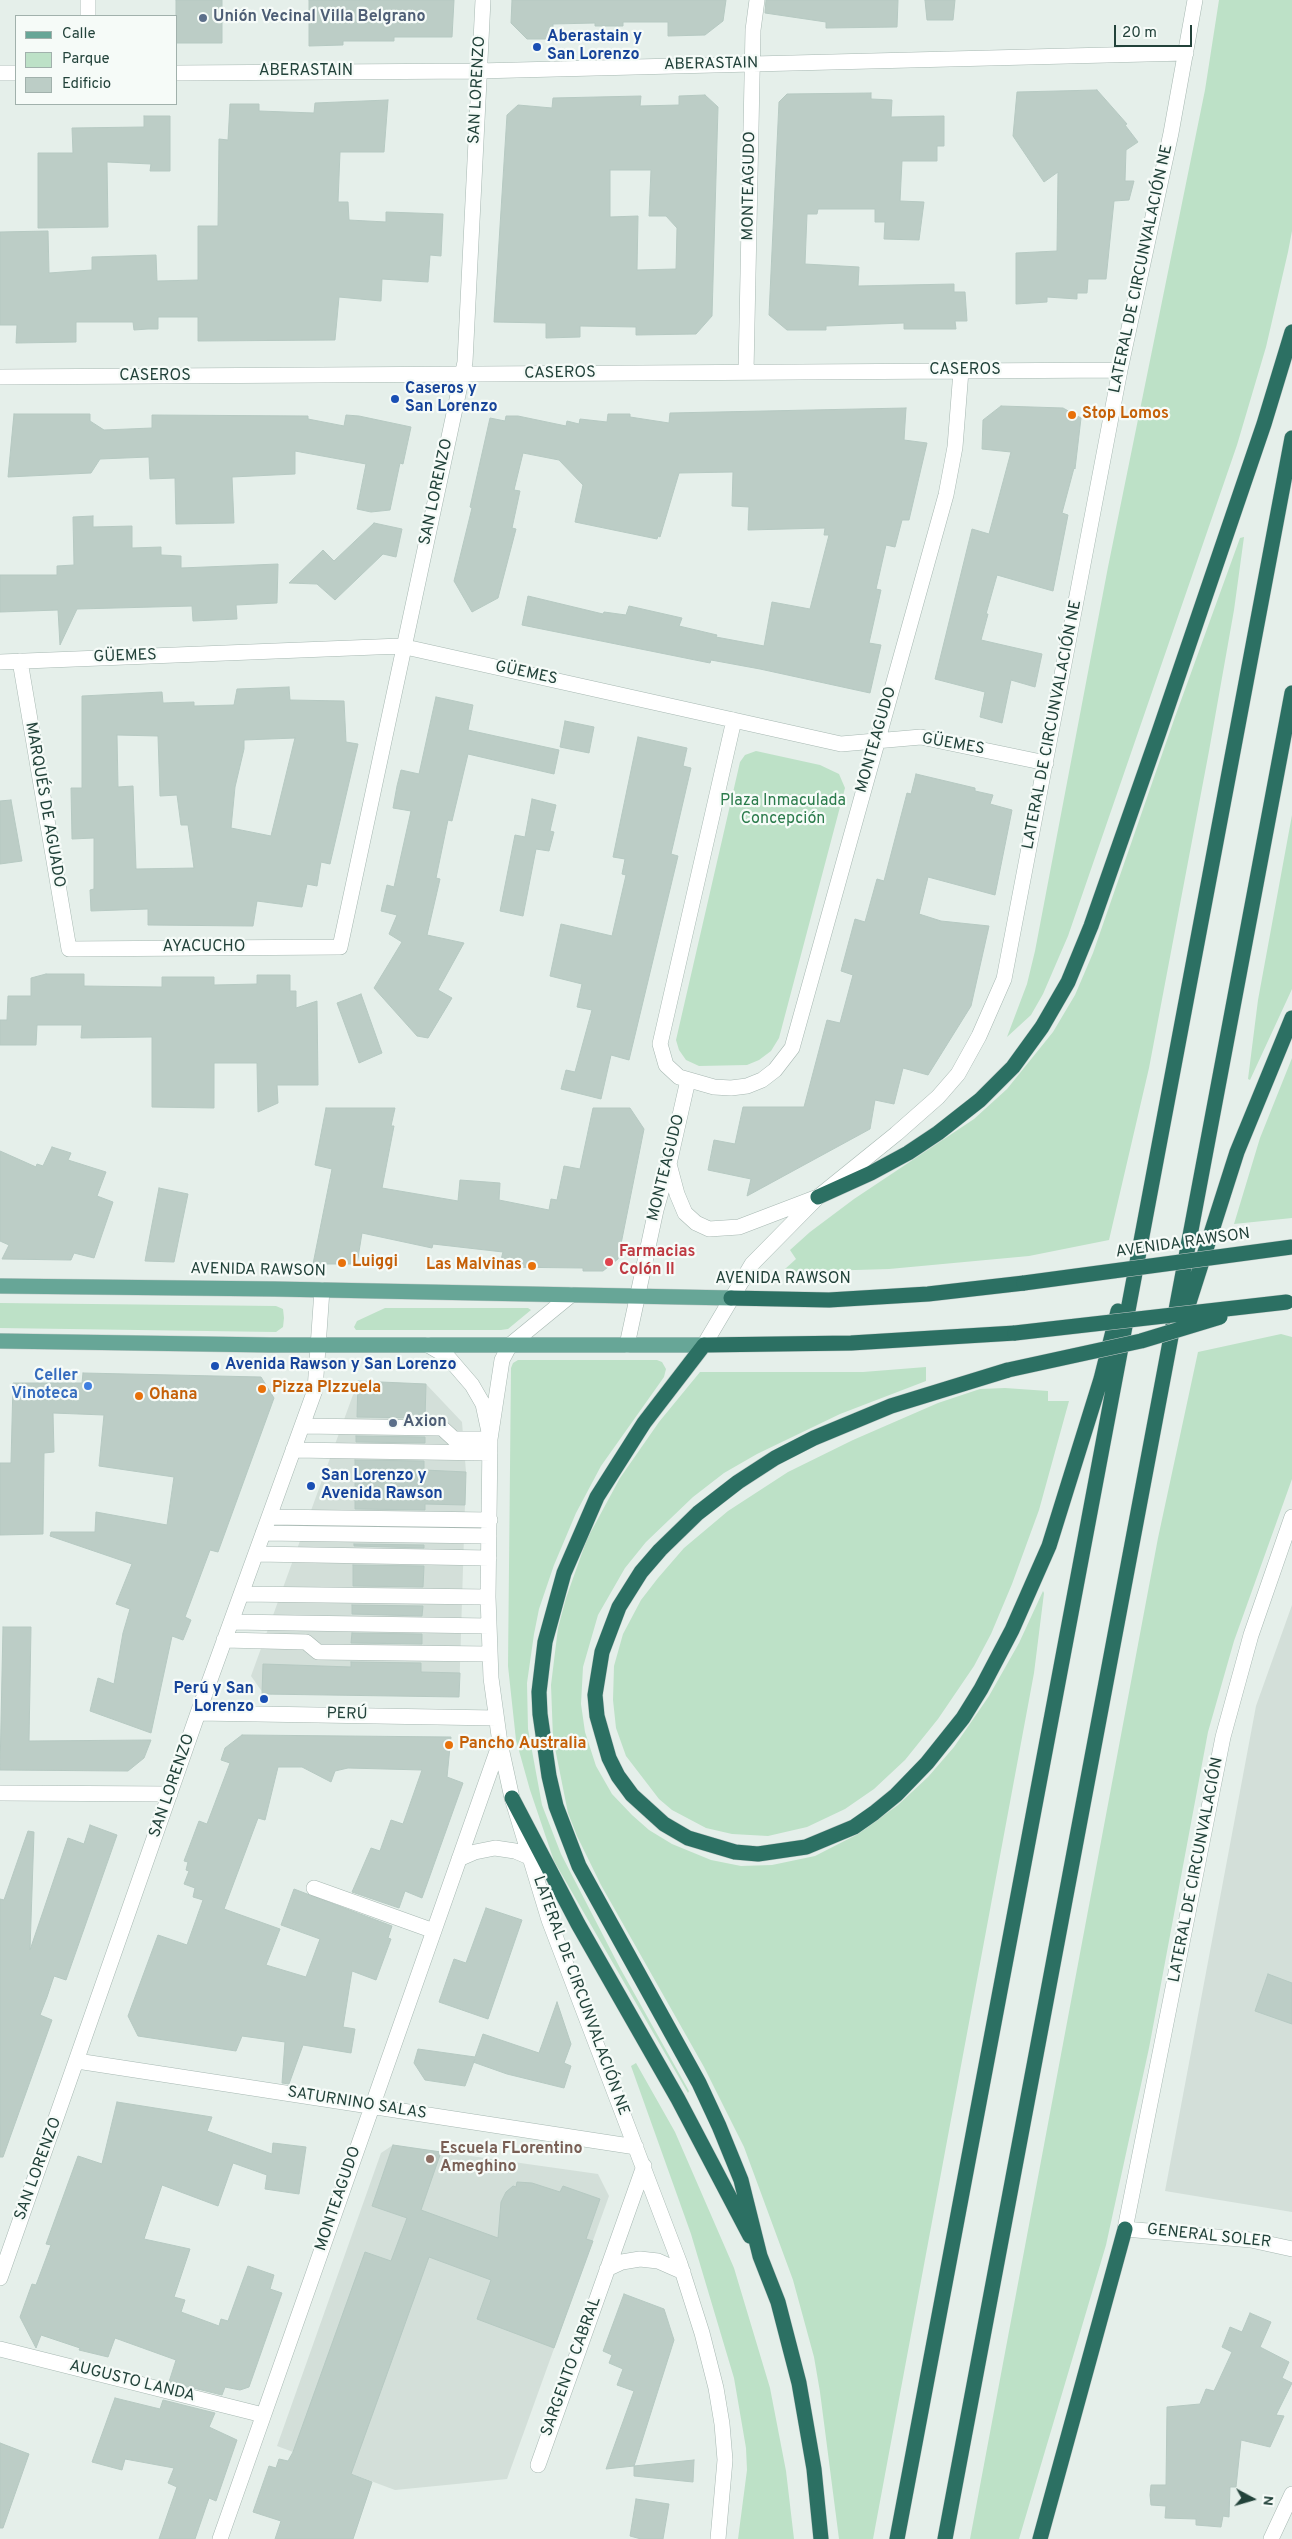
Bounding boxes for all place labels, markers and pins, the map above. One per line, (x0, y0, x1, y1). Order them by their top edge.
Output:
place label: Unión Vecinal Villa Belgrano (213, 8, 426, 28)
marker: Unión Vecinal Villa Belgrano (197, 12, 209, 24)
place label: Aberastain y San Lorenzo (547, 28, 642, 66)
marker: Aberastain y San Lorenzo (531, 41, 543, 53)
place label: Caseros y San Lorenzo (405, 380, 498, 418)
marker: Caseros y San Lorenzo (389, 393, 401, 405)
place label: Stop Lomos (1082, 405, 1169, 425)
marker: Stop Lomos (1066, 409, 1078, 421)
place label: Farmacias Colón II (619, 1243, 695, 1281)
place label: Luiggi (352, 1253, 398, 1273)
place label: Las Malvinas (426, 1256, 522, 1276)
marker: Farmacias Colón II (603, 1256, 615, 1268)
marker: Luiggi (336, 1257, 348, 1269)
marker: Las Malvinas (526, 1260, 538, 1272)
place label: Avenida Rawson y San Lorenzo (225, 1356, 456, 1376)
marker: Avenida Rawson y San Lorenzo (209, 1360, 221, 1372)
place label: Celler Vinoteca (11, 1367, 78, 1405)
place label: Pizza PIzzuela (272, 1379, 381, 1399)
marker: Celler Vinoteca (82, 1380, 94, 1392)
marker: Pizza PIzzuela (256, 1383, 268, 1395)
place label: Ohana (149, 1386, 197, 1406)
marker: Ohana (133, 1390, 145, 1402)
place label: Axion (403, 1413, 447, 1433)
marker: Axion (387, 1417, 399, 1429)
place label: San Lorenzo y Avenida Rawson (321, 1467, 443, 1505)
marker: San Lorenzo y Avenida Rawson (305, 1480, 317, 1492)
place label: Perú y San Lorenzo (173, 1680, 254, 1718)
marker: Perú y San Lorenzo (258, 1693, 270, 1705)
place label: Pancho Australia (459, 1735, 586, 1755)
marker: Pancho Australia (443, 1739, 455, 1751)
place label: Escuela FLorentino Ameghino (440, 2140, 583, 2178)
marker: Escuela FLorentino Ameghino (424, 2153, 436, 2165)

